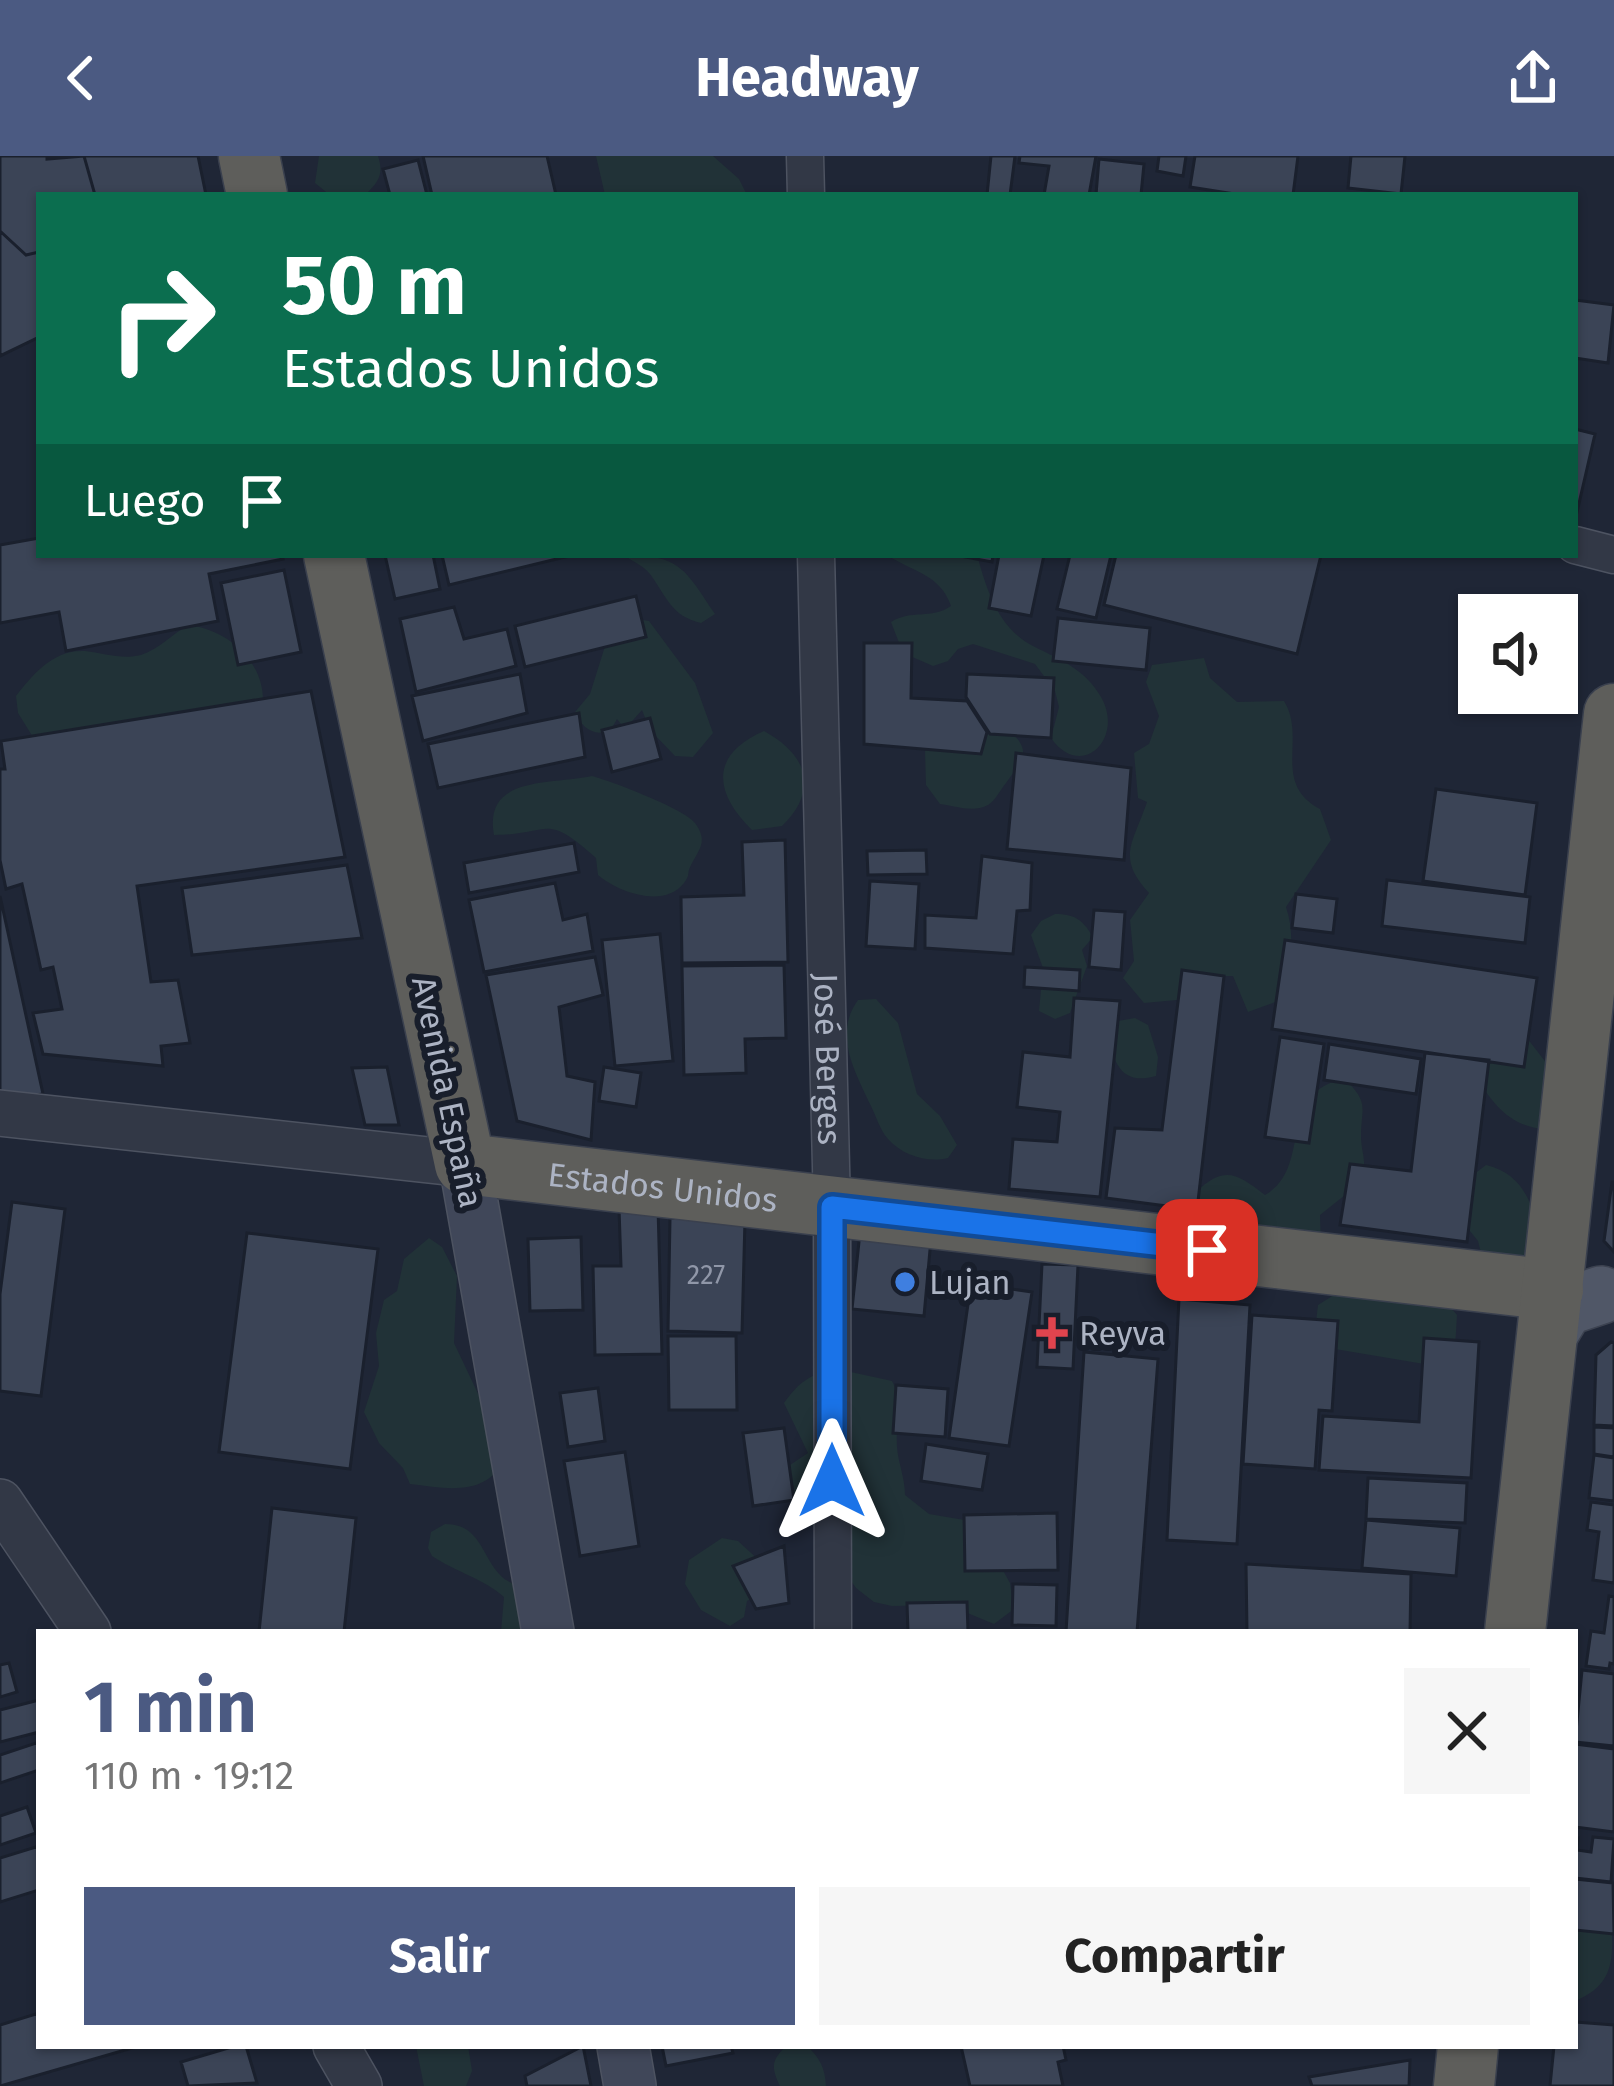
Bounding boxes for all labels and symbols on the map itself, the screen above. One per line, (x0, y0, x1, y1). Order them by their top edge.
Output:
street label: José Berges (805, 972, 849, 1145)
street label: Avenida España (403, 973, 491, 1212)
street label: Estados Unidos (546, 1155, 780, 1221)
pin (1156, 1199, 1258, 1301)
house number: 227 (687, 1259, 725, 1291)
place label: Lujan (929, 1263, 1011, 1303)
marker: Lujan (892, 1269, 918, 1295)
place label: Reyva (1079, 1314, 1166, 1354)
marker: Reyva (1036, 1317, 1068, 1349)
position arrow (769, 1418, 895, 1544)

